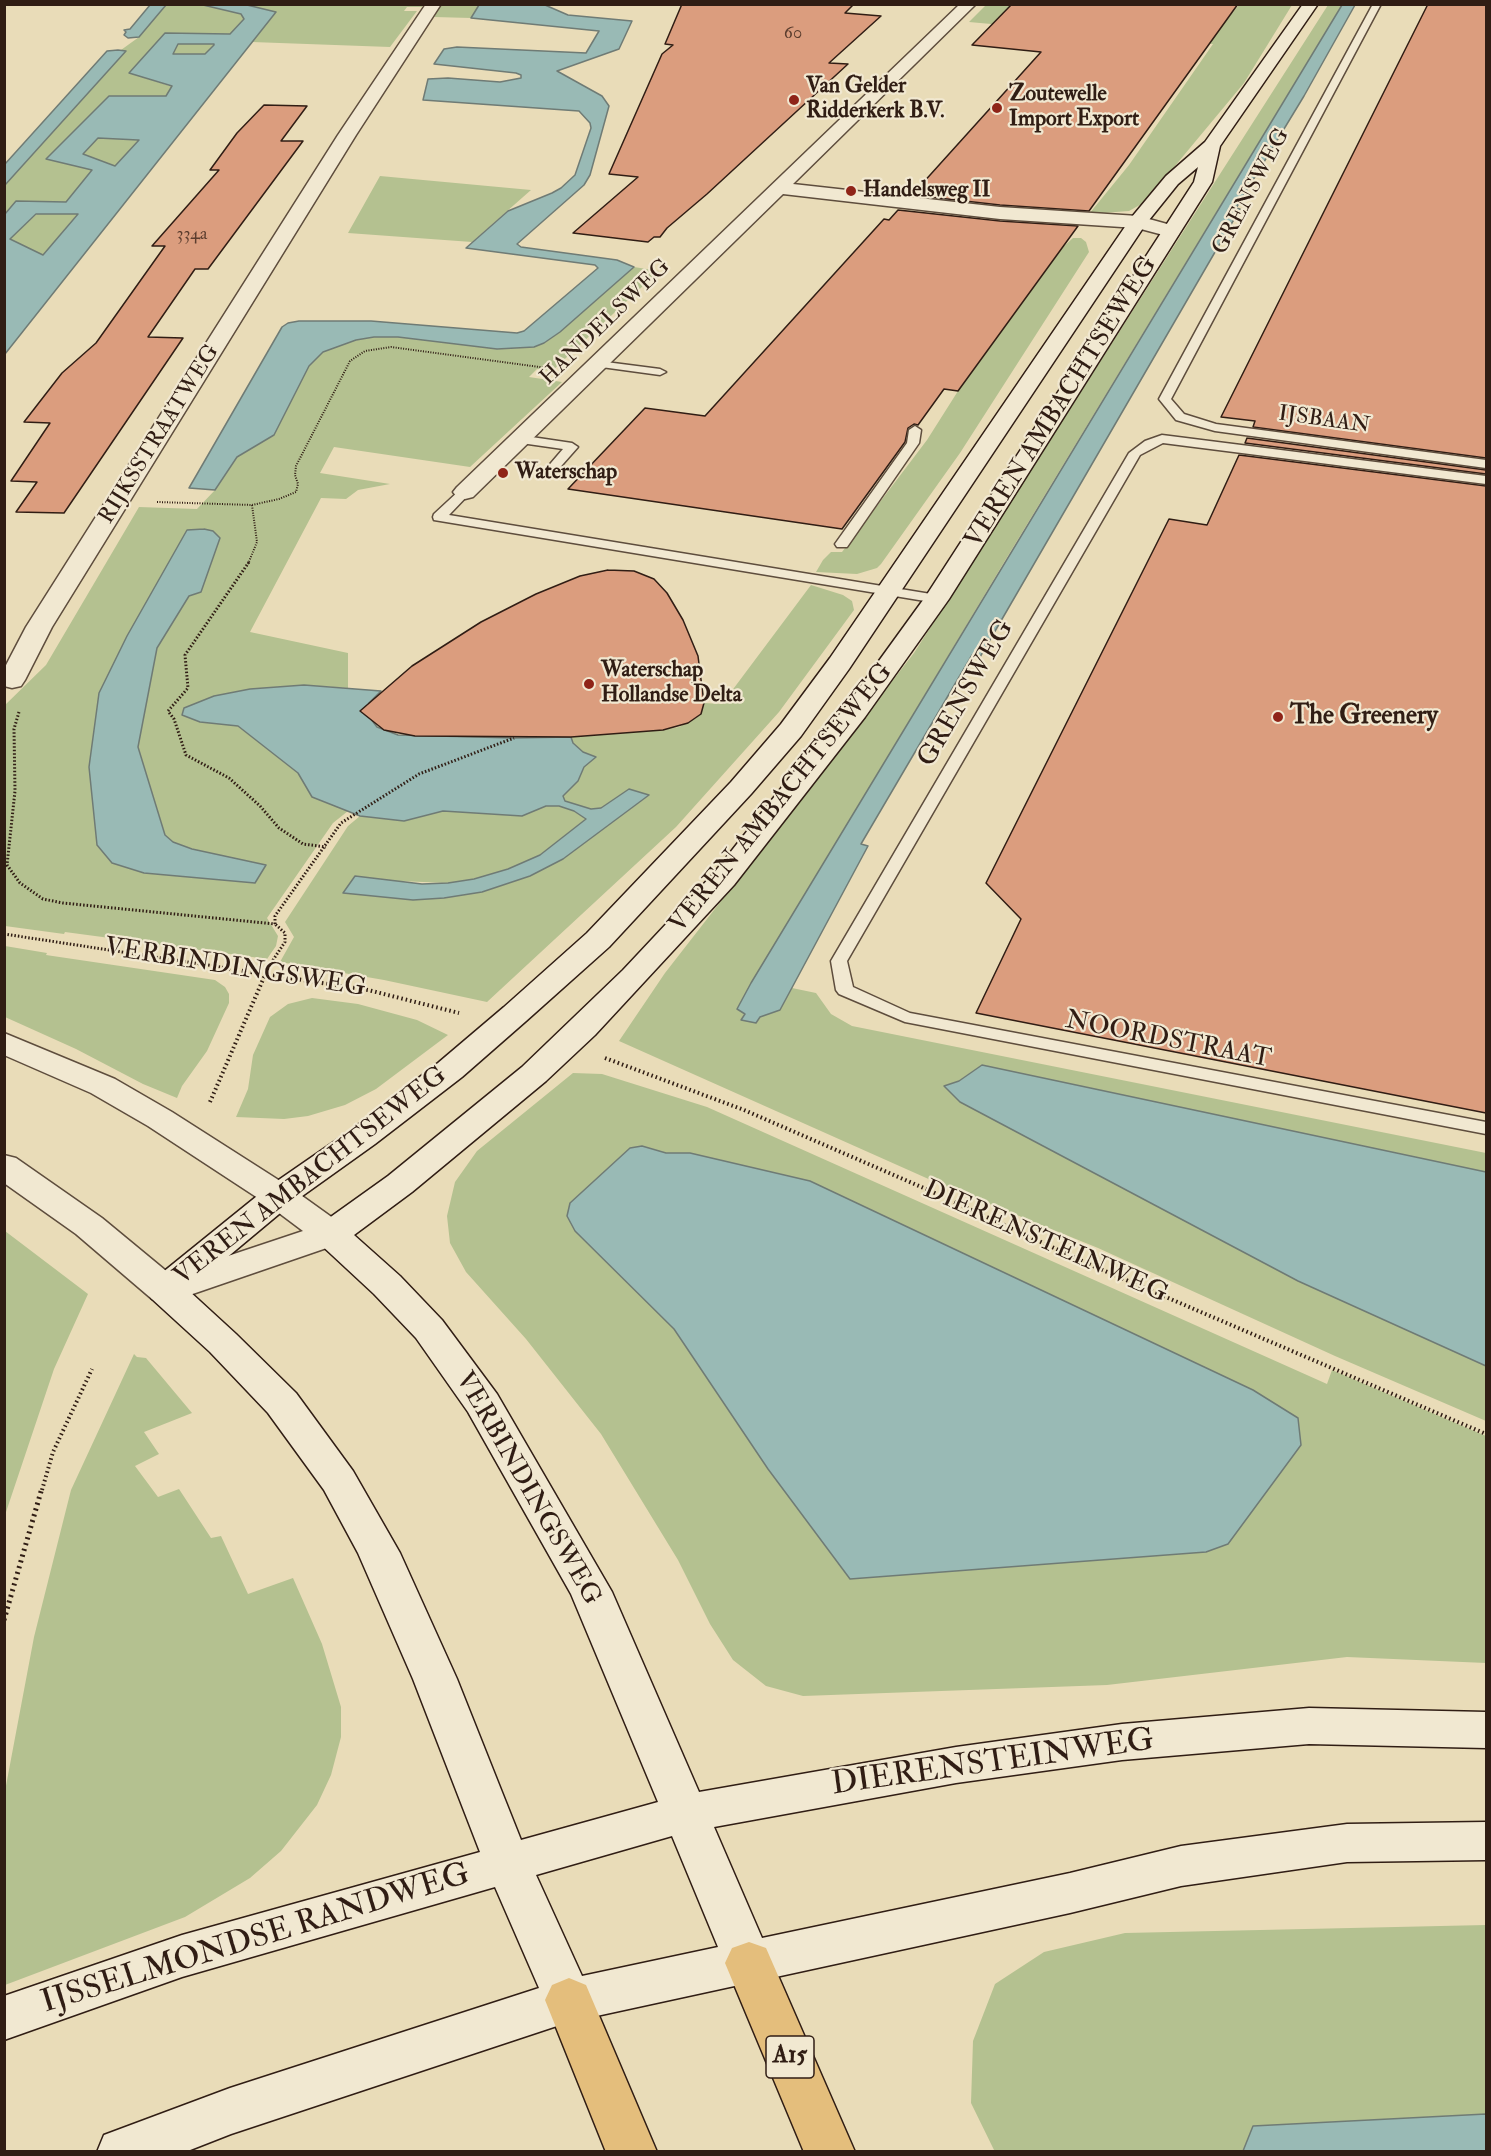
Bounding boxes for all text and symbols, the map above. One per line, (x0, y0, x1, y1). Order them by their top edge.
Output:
house number: 60 (784, 23, 802, 45)
place label: Van Gelder Ridderkerk B.V. (806, 74, 945, 125)
place label: Zoutewelle Import Export (1009, 82, 1139, 134)
marker: Van Gelder Ridderkerk B.V. (787, 93, 801, 107)
marker: Zoutewelle Import Export (990, 101, 1004, 115)
street label: GRENSWEG (1208, 125, 1296, 259)
place label: Handelsweg II (863, 178, 990, 204)
marker: Handelsweg II (844, 184, 858, 198)
house number: 334a (177, 224, 207, 246)
street label: VEREN AMBACHTSEWEG (959, 252, 1165, 554)
street label: HANDELSWEG (536, 254, 676, 392)
street label: RIJKSSTRAATWEG (94, 341, 226, 529)
street label: IJSBAAN (1277, 402, 1371, 440)
place label: Waterschap (515, 460, 617, 486)
marker: Waterschap (496, 466, 510, 480)
street label: GRENSWEG (913, 615, 1021, 773)
place label: Waterschap Hollandse Delta (601, 658, 742, 710)
street label: VEREN AMBACHTSEWEG (664, 658, 900, 940)
marker: Waterschap Hollandse Delta (582, 677, 596, 691)
place label: The Greenery (1290, 701, 1438, 733)
marker: The Greenery (1271, 710, 1285, 724)
street label: VERBINDINGSWEG (102, 933, 368, 1005)
street label: NOORDSTRAAT (1063, 1006, 1273, 1076)
street label: VEREN AMBACHTSEWEG (168, 1061, 454, 1293)
street label: DIERENSTEINWEG (918, 1175, 1172, 1311)
street label: VERBINDINGSWEG (447, 1367, 607, 1611)
street label: DIERENSTEINWEG (829, 1722, 1157, 1806)
street label: IJSSELMONDSE RANDWEG (37, 1856, 475, 2024)
road number: A15 (766, 2036, 814, 2078)

